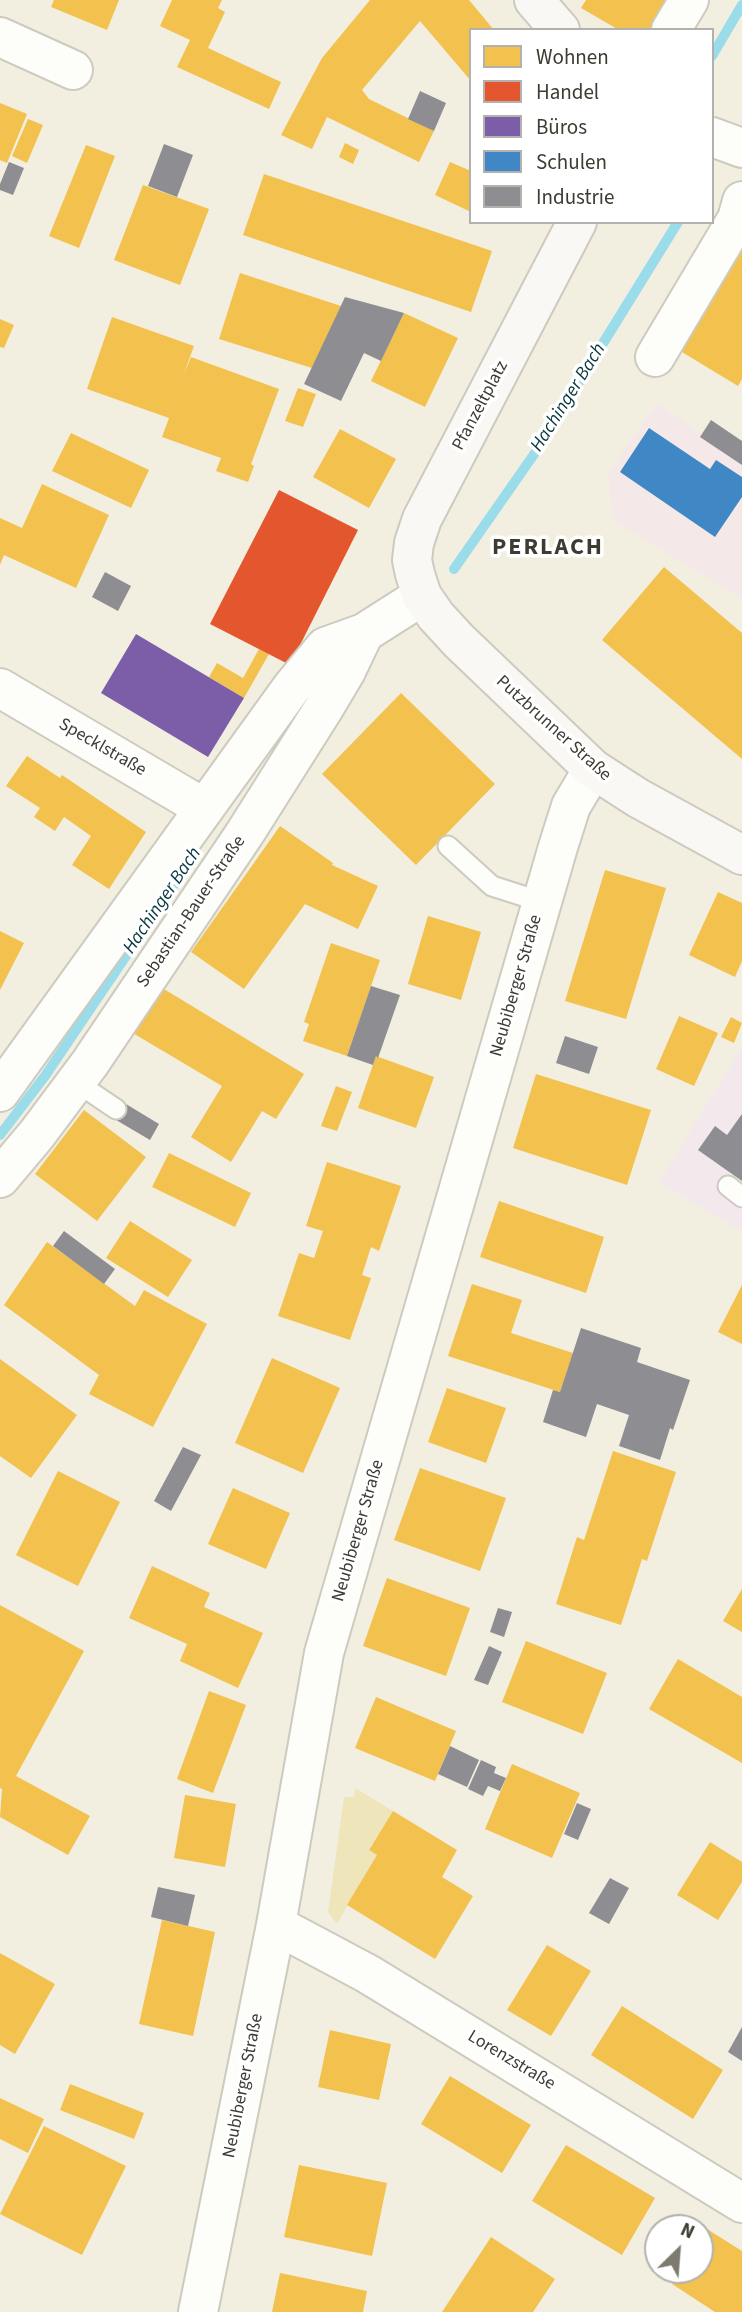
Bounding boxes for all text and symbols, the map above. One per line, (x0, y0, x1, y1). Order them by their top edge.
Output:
legend (469, 28, 714, 224)
text: Wohnen (536, 42, 609, 72)
text: Handel (536, 77, 599, 107)
text: Büros (536, 112, 587, 142)
text: Schulen (536, 147, 607, 177)
text: Industrie (536, 182, 614, 212)
water label: Hachinger Bach (527, 340, 611, 456)
street label: Pfanzeltplatz (448, 358, 514, 454)
district label: PERLACH (493, 535, 603, 563)
street label: Putzbrunner Straße (491, 672, 615, 786)
street label: Specklstraße (54, 714, 150, 782)
street label: Sebastian-Bauer-Straße (133, 832, 251, 992)
water label: Hachinger Bach (119, 843, 207, 959)
street label: Neubiberger Straße (486, 912, 548, 1060)
street label: Neubiberger Straße (328, 1457, 390, 1605)
street label: Neubiberger Straße (219, 2012, 269, 2160)
street label: Lorenzstraße (463, 2026, 559, 2096)
north arrow (644, 2214, 714, 2284)
text: N (676, 2216, 699, 2246)

